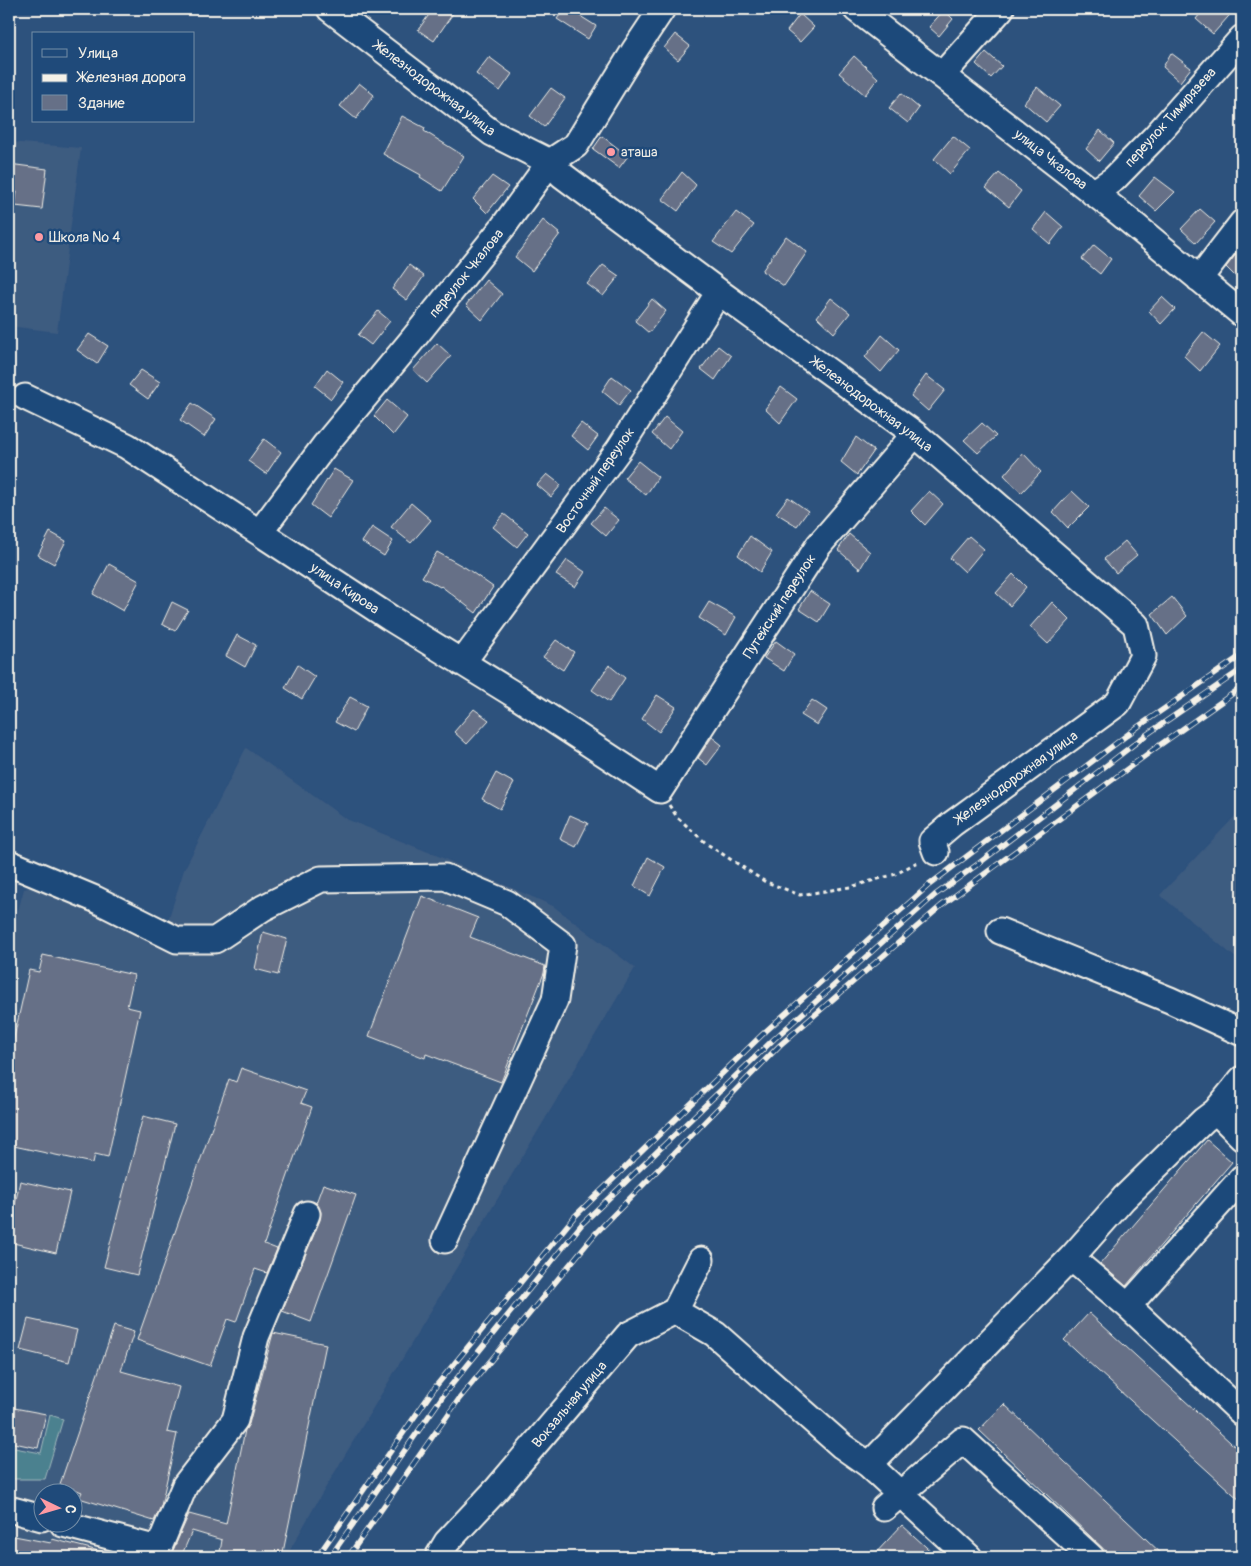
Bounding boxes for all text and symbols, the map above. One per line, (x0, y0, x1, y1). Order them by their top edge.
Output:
legend (32, 32, 195, 122)
street label: Железнодорожная улица (369, 36, 499, 140)
text: Улица (78, 44, 118, 63)
street label: переулок Тимирязева (1121, 64, 1220, 171)
text: Железная дорога (76, 68, 186, 87)
text: Здание (78, 94, 125, 113)
street label: улица Чкалова (1010, 125, 1091, 193)
place label: аташа (621, 144, 657, 161)
marker: аташа (605, 146, 617, 158)
street label: переулок Чкалова (425, 226, 507, 321)
place label: Школа № 4 (49, 229, 120, 246)
marker: Школа № 4 (33, 231, 45, 243)
street label: Железнодорожная улица (806, 352, 936, 456)
street label: Восточный переулок (553, 424, 638, 536)
street label: Путейский переулок (739, 551, 819, 662)
street label: улица Кирова (306, 559, 383, 618)
street label: Железнодорожная улица (950, 727, 1081, 829)
street label: Вокзальная улица (528, 1358, 611, 1451)
north arrow (32, 1484, 82, 1534)
text: С (62, 1504, 79, 1514)

